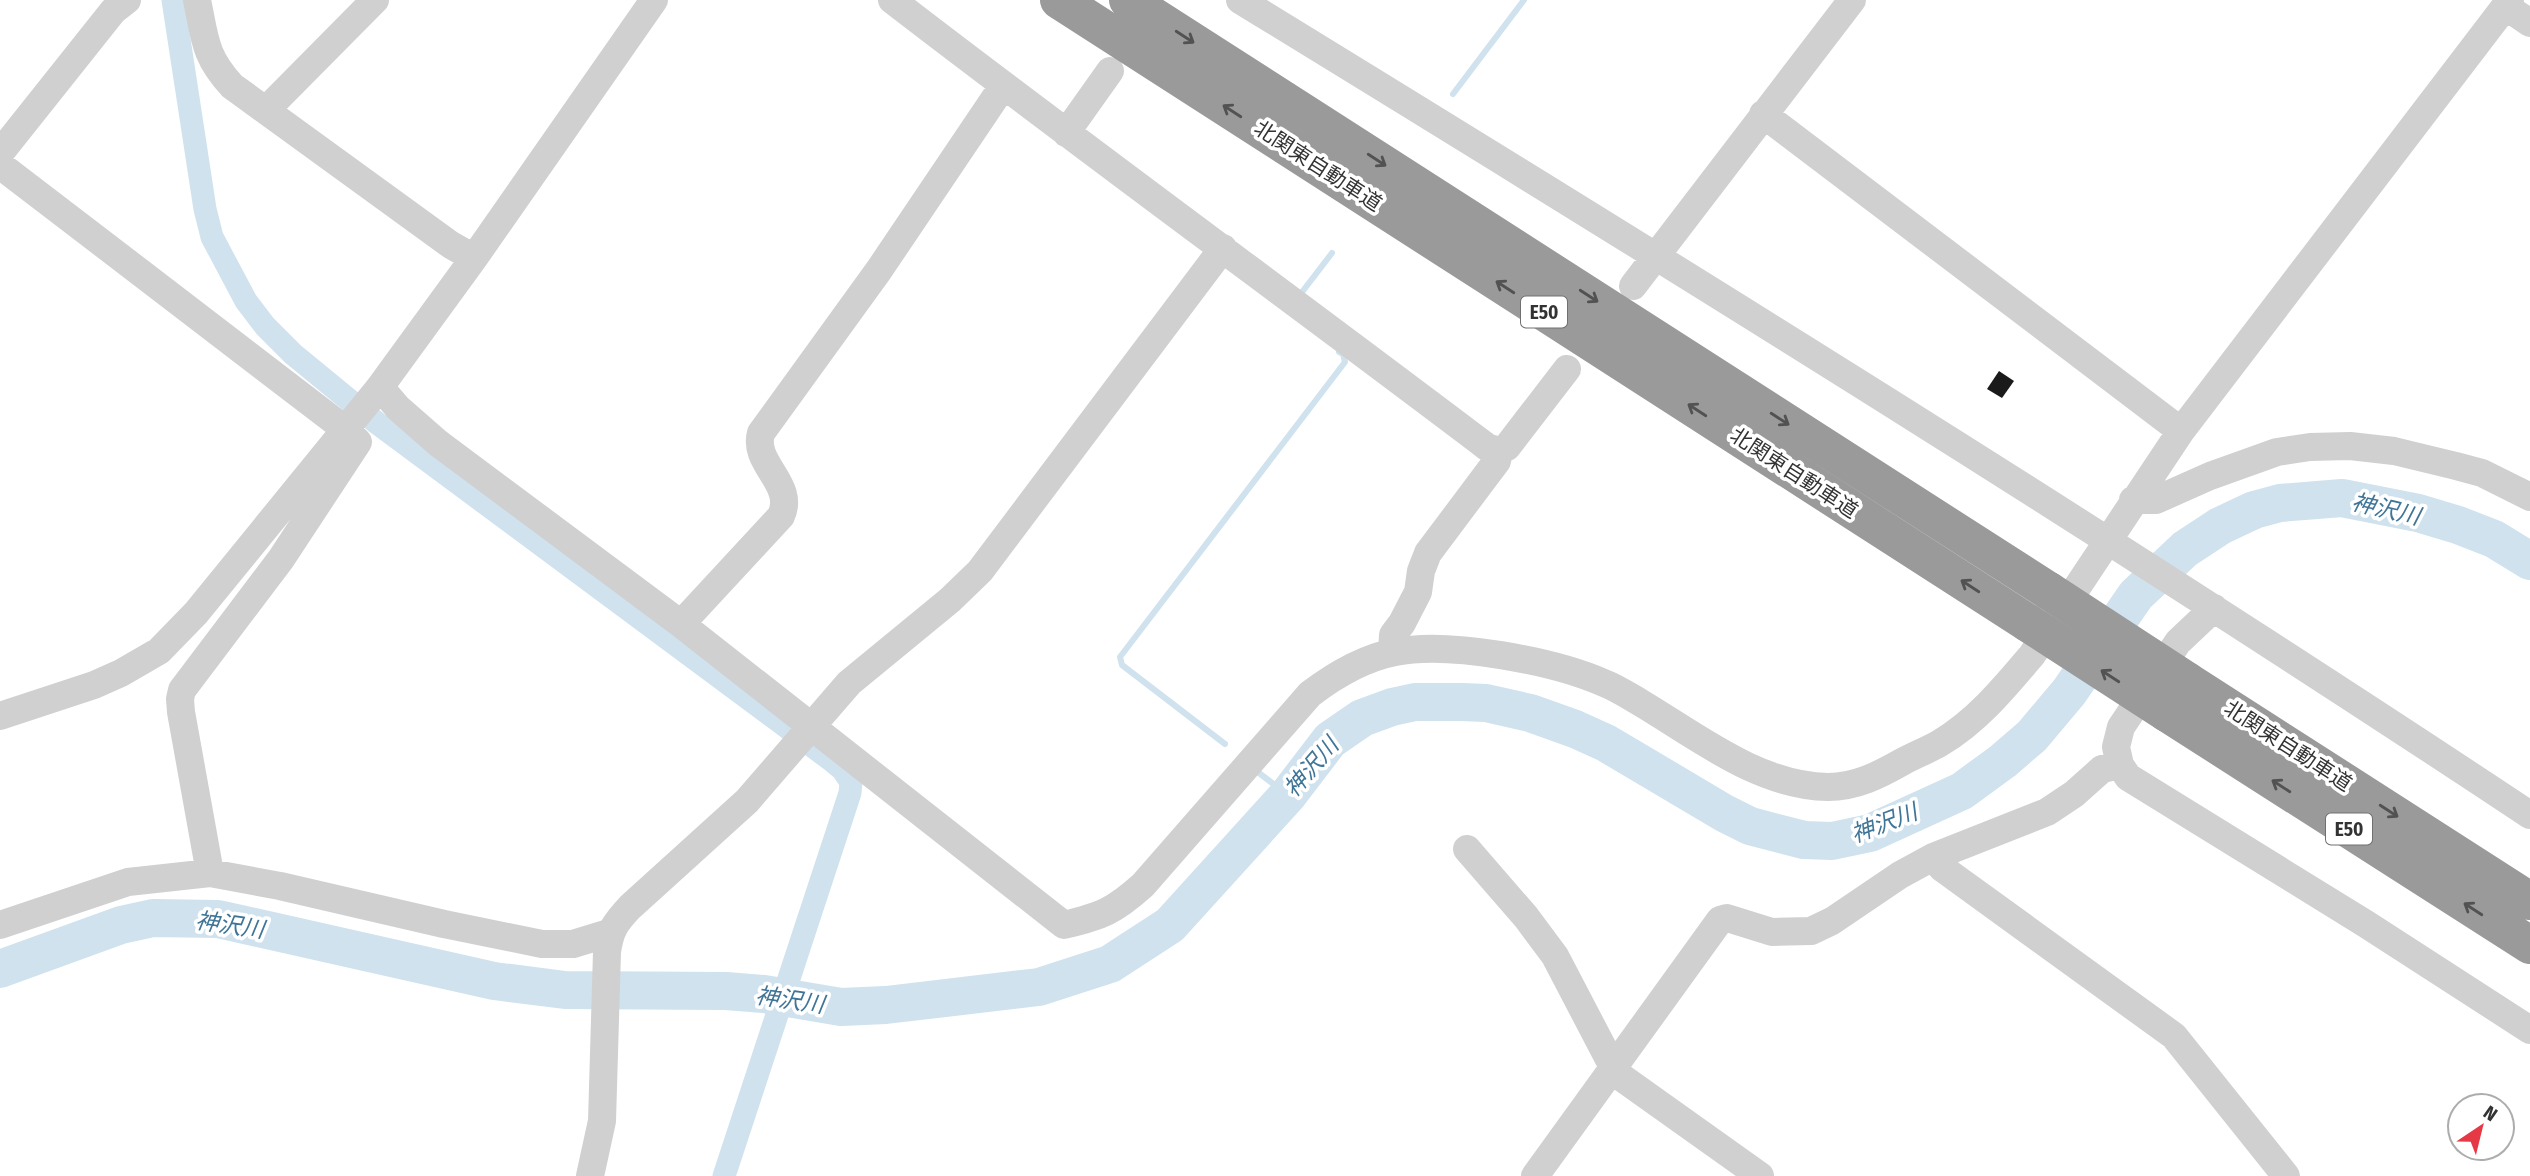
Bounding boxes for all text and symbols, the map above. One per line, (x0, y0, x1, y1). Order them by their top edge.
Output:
one-way arrow (1175, 30, 1195, 44)
one-way arrow (1222, 104, 1242, 118)
street label: 北関東自動車道 (1249, 115, 1387, 217)
one-way arrow (1367, 152, 1386, 167)
one-way arrow (1496, 280, 1516, 294)
one-way arrow (1579, 289, 1598, 303)
road number: E50 (1521, 296, 1567, 328)
one-way arrow (1687, 403, 1707, 417)
one-way arrow (1770, 412, 1790, 426)
street label: 北関東自動車道 (1725, 422, 1863, 524)
water label: 神沢川 (2349, 488, 2426, 531)
one-way arrow (1961, 579, 1981, 593)
one-way arrow (2101, 668, 2120, 683)
street label: 北関東自動車道 (2219, 695, 2357, 797)
water label: 神沢川 (1278, 730, 1346, 802)
one-way arrow (2272, 778, 2291, 793)
water label: 神沢川 (1847, 796, 1924, 848)
one-way arrow (2379, 803, 2398, 818)
road number: E50 (2326, 814, 2372, 844)
one-way arrow (2463, 901, 2483, 915)
water label: 神沢川 (194, 906, 269, 944)
water label: 神沢川 (754, 981, 829, 1019)
north arrow (2446, 1092, 2516, 1162)
text: N (2479, 1101, 2502, 1126)

